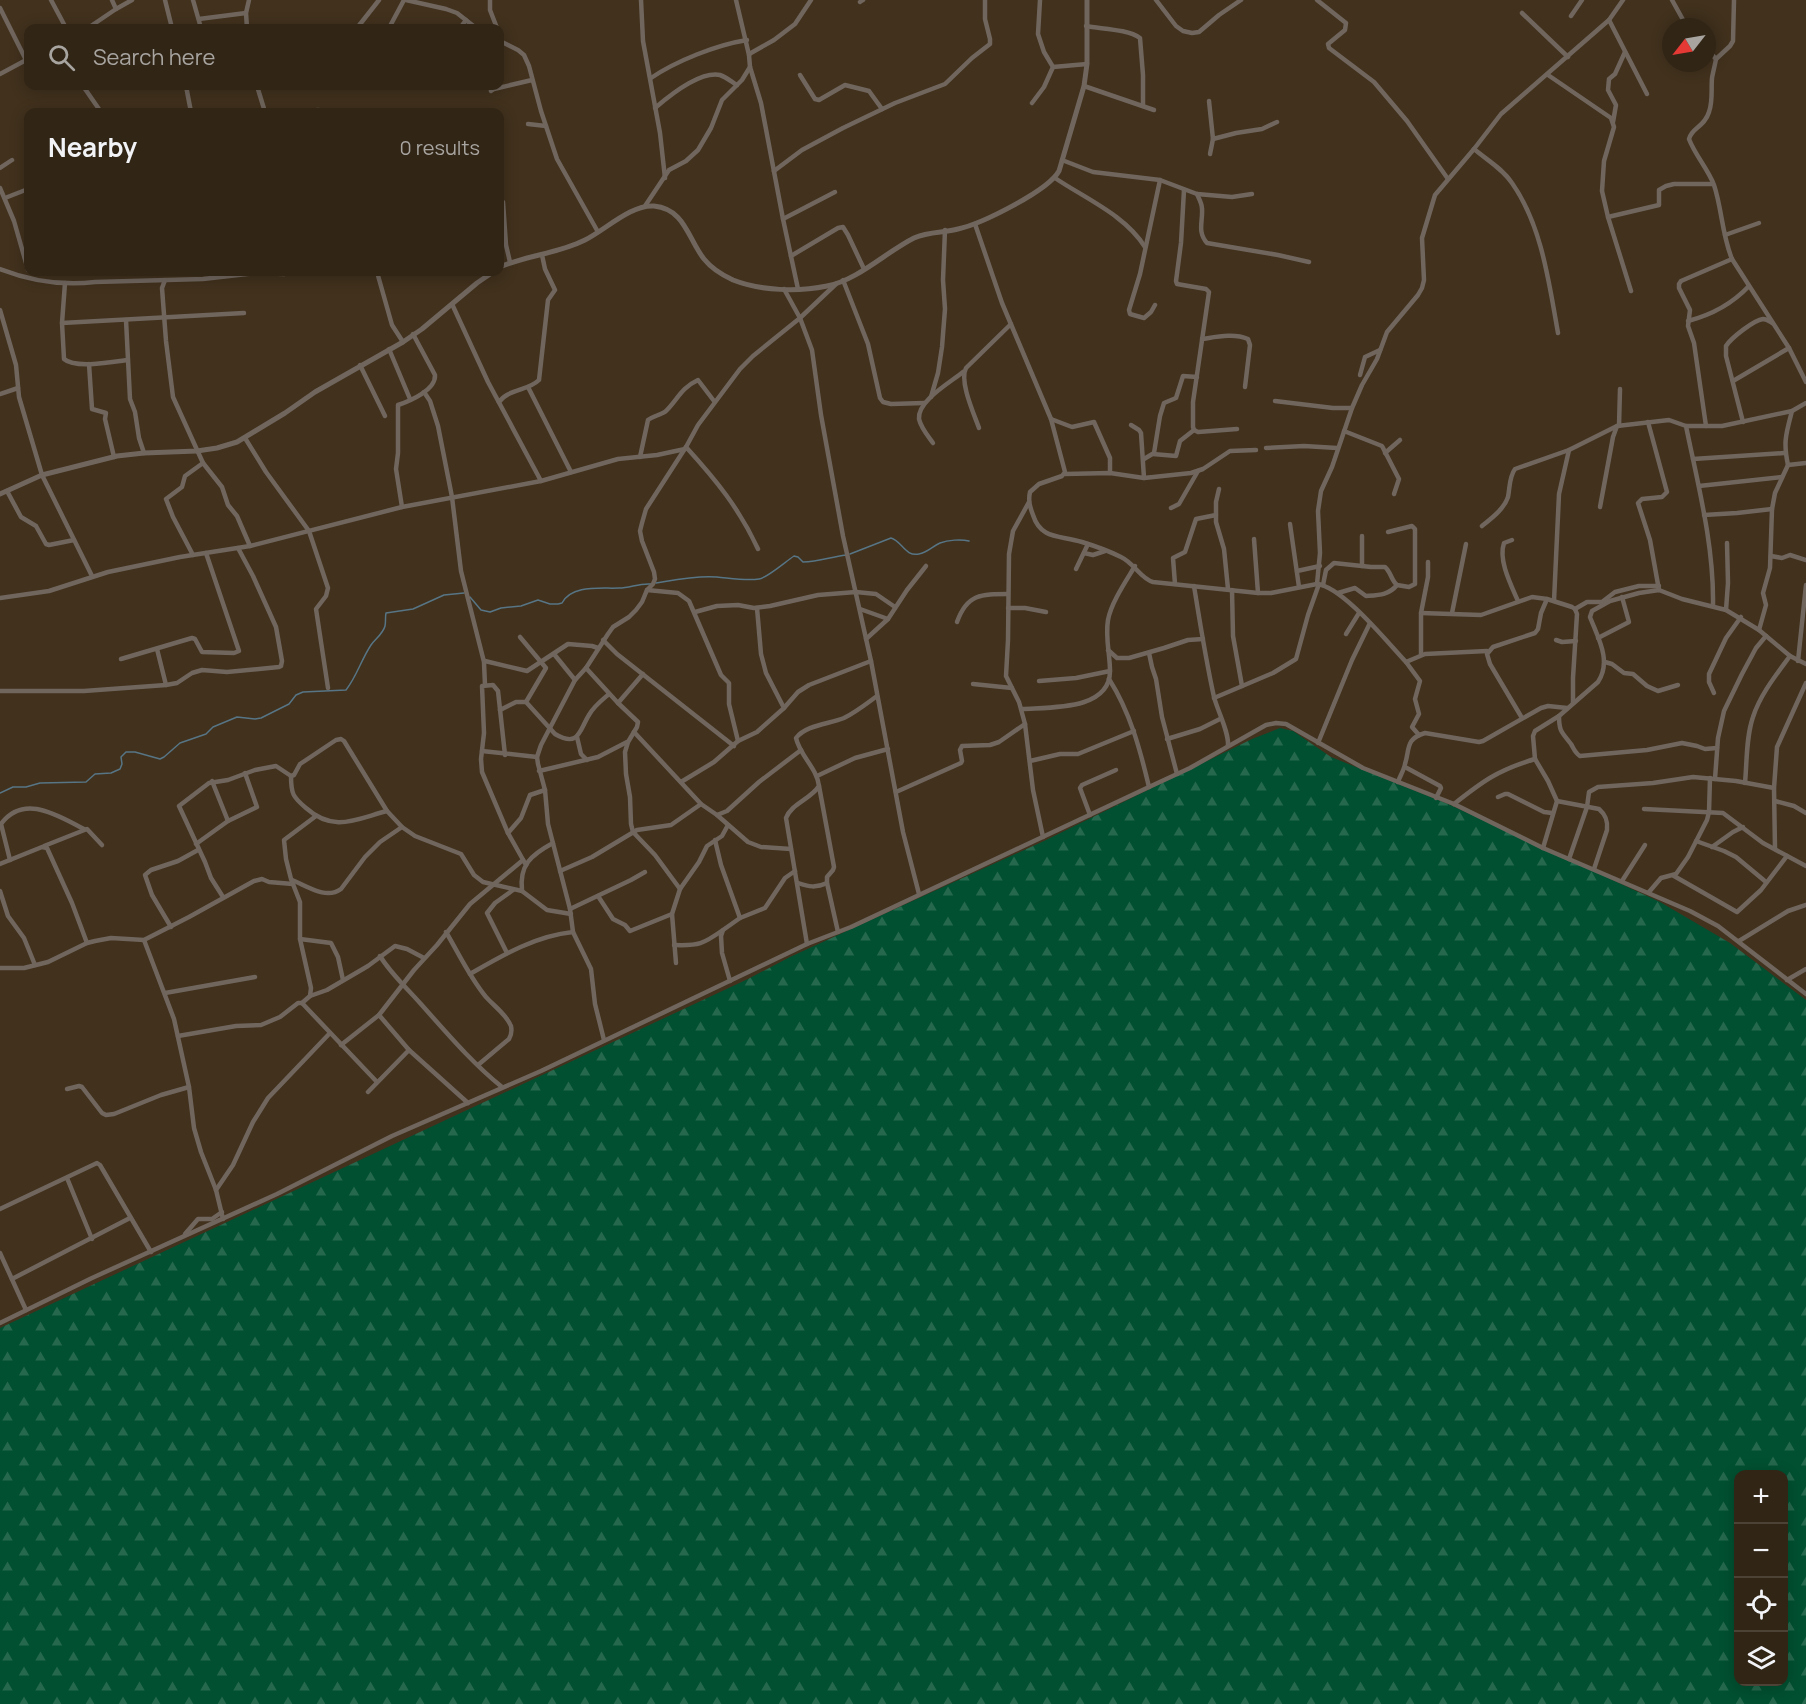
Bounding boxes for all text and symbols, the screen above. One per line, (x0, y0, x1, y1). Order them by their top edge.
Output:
north arrow (1662, 18, 1716, 72)
search box (24, 24, 504, 90)
icon: search (45, 41, 78, 74)
text: Search here (93, 42, 215, 72)
text: Nearby (48, 129, 137, 165)
text: 0 results (400, 134, 480, 161)
map controls (1734, 1470, 1788, 1686)
button: + (1734, 1470, 1788, 1524)
button: − (1734, 1524, 1788, 1578)
button: locate (1734, 1578, 1788, 1632)
button: layers (1734, 1632, 1788, 1686)

